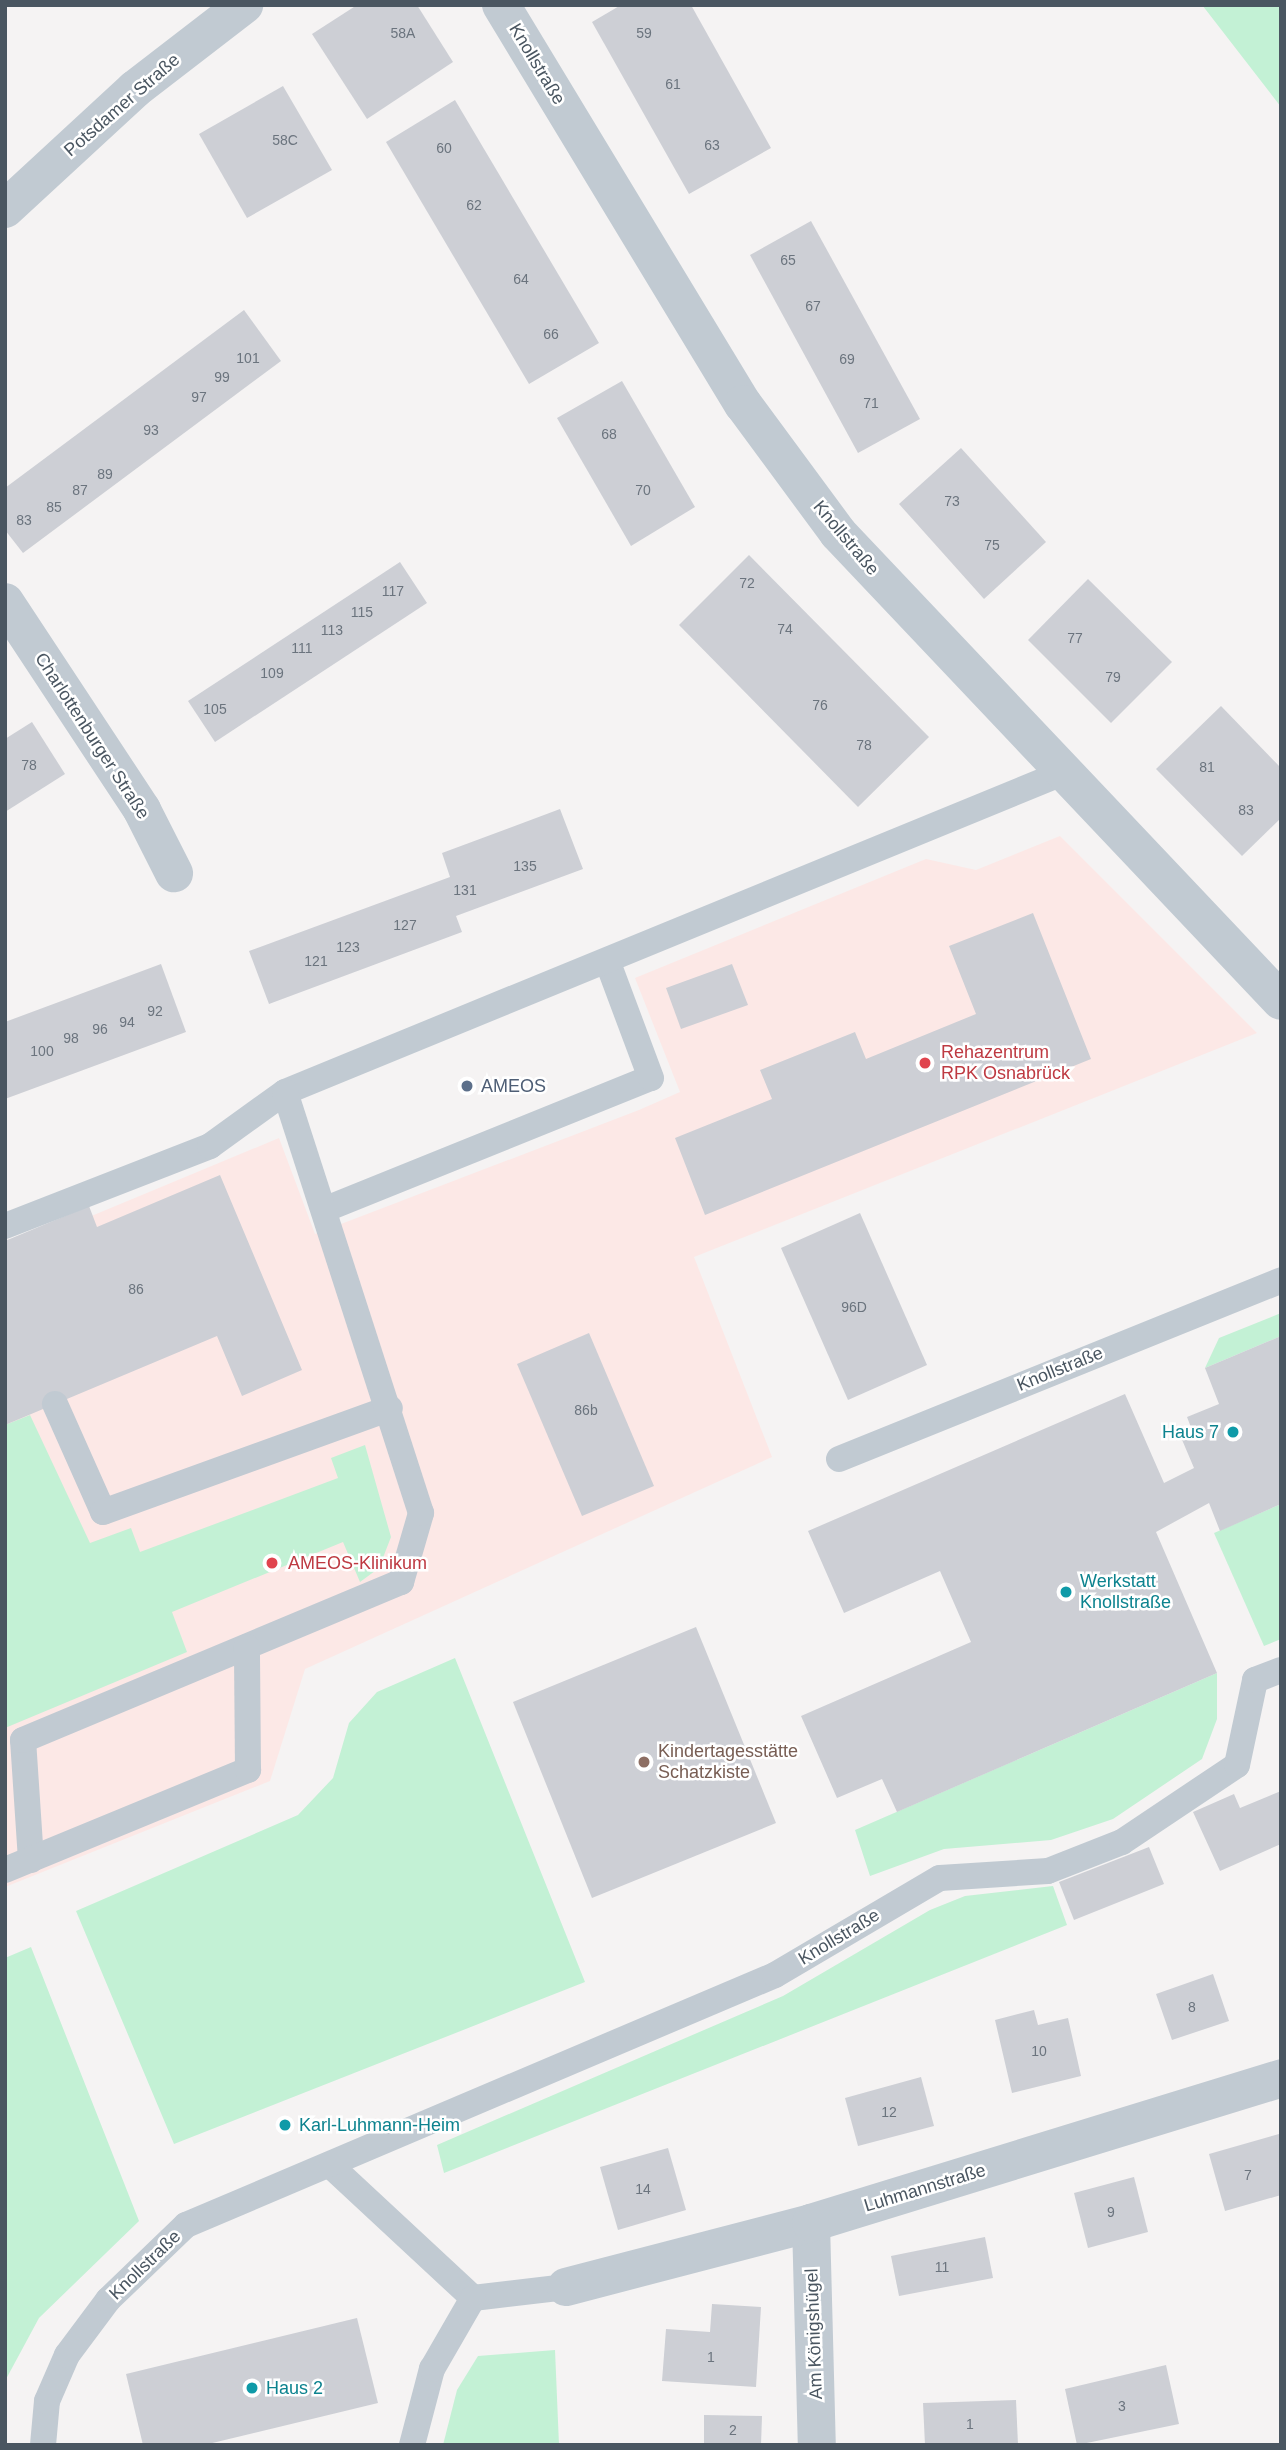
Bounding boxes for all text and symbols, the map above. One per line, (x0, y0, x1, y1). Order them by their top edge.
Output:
street label: Knollstraße (504, 19, 570, 109)
house number: 58A (391, 25, 415, 41)
house number: 59 (636, 25, 652, 41)
street label: Potsdamer Straße (60, 49, 184, 161)
house number: 61 (665, 76, 681, 92)
house number: 58C (272, 132, 298, 148)
house number: 63 (704, 137, 720, 153)
house number: 60 (436, 140, 452, 156)
house number: 62 (466, 197, 482, 213)
house number: 65 (780, 252, 796, 268)
house number: 64 (513, 271, 529, 287)
house number: 67 (805, 298, 821, 314)
house number: 66 (543, 326, 559, 342)
house number: 101 (236, 350, 260, 366)
house number: 69 (839, 351, 855, 367)
house number: 99 (214, 369, 230, 385)
house number: 97 (191, 389, 207, 405)
house number: 71 (863, 395, 879, 411)
house number: 93 (143, 422, 159, 438)
house number: 68 (601, 426, 617, 442)
house number: 89 (97, 466, 113, 482)
house number: 87 (72, 482, 88, 498)
house number: 70 (635, 482, 651, 498)
house number: 73 (944, 493, 960, 509)
street label: Knollstraße (808, 496, 884, 580)
house number: 85 (46, 499, 62, 515)
house number: 83 (16, 512, 32, 528)
house number: 75 (984, 537, 1000, 553)
house number: 72 (739, 575, 755, 591)
house number: 117 (382, 583, 404, 599)
house number: 115 (351, 604, 373, 620)
house number: 74 (777, 621, 793, 637)
house number: 113 (321, 622, 343, 638)
house number: 77 (1067, 630, 1083, 646)
house number: 111 (291, 640, 313, 656)
street label: Charlottenburger Straße (30, 649, 154, 823)
house number: 109 (260, 665, 284, 681)
house number: 79 (1105, 669, 1121, 685)
house number: 76 (812, 697, 828, 713)
house number: 105 (203, 701, 227, 717)
house number: 78 (856, 737, 872, 753)
house number: 78 (21, 757, 37, 773)
house number: 81 (1199, 759, 1215, 775)
house number: 83 (1238, 802, 1254, 818)
house number: 135 (513, 858, 537, 874)
house number: 131 (453, 882, 477, 898)
house number: 127 (393, 917, 417, 933)
house number: 123 (336, 939, 360, 955)
house number: 121 (304, 953, 328, 969)
house number: 92 (147, 1003, 163, 1019)
house number: 94 (119, 1014, 135, 1030)
house number: 96 (92, 1021, 108, 1037)
house number: 98 (63, 1030, 79, 1046)
place label: Rehazentrum RPK Osnabrück (941, 1042, 1070, 1084)
house number: 100 (30, 1043, 54, 1059)
marker: Rehazentrum RPK Osnabrück (915, 1053, 935, 1073)
place label: AMEOS (481, 1075, 546, 1097)
marker: AMEOS (459, 1078, 475, 1094)
house number: 86 (128, 1281, 144, 1297)
house number: 96D (841, 1299, 867, 1315)
street label: Knollstraße (1014, 1342, 1106, 1396)
house number: 86b (574, 1402, 598, 1418)
place label: Haus 7 (1162, 1421, 1219, 1443)
marker: Haus 7 (1225, 1424, 1241, 1440)
place label: AMEOS-Klinikum (288, 1552, 427, 1574)
marker: AMEOS-Klinikum (262, 1553, 282, 1573)
place label: Werkstatt Knollstraße (1080, 1571, 1171, 1614)
marker: Werkstatt Knollstraße (1058, 1584, 1074, 1600)
place label: Kindertagesstätte Schatzkiste (658, 1741, 798, 1784)
marker: Kindertagesstätte Schatzkiste (636, 1754, 652, 1770)
street label: Knollstraße (794, 1904, 884, 1970)
house number: 8 (1188, 1999, 1196, 2015)
house number: 10 (1031, 2043, 1047, 2059)
house number: 12 (881, 2104, 897, 2120)
place label: Karl-Luhmann-Heim (299, 2114, 460, 2136)
marker: Karl-Luhmann-Heim (277, 2117, 293, 2133)
street label: Luhmannstraße (862, 2159, 988, 2217)
house number: 7 (1244, 2167, 1252, 2183)
house number: 14 (635, 2181, 651, 2197)
house number: 9 (1107, 2204, 1115, 2220)
street label: Knollstraße (105, 2226, 185, 2304)
house number: 11 (935, 2259, 949, 2275)
street label: Am Königshügel (801, 2268, 827, 2400)
house number: 1 (707, 2349, 715, 2365)
place label: Haus 2 (266, 2377, 323, 2399)
marker: Haus 2 (244, 2380, 260, 2396)
house number: 3 (1118, 2398, 1126, 2414)
house number: 1 (966, 2416, 974, 2432)
house number: 2 (729, 2422, 737, 2438)

